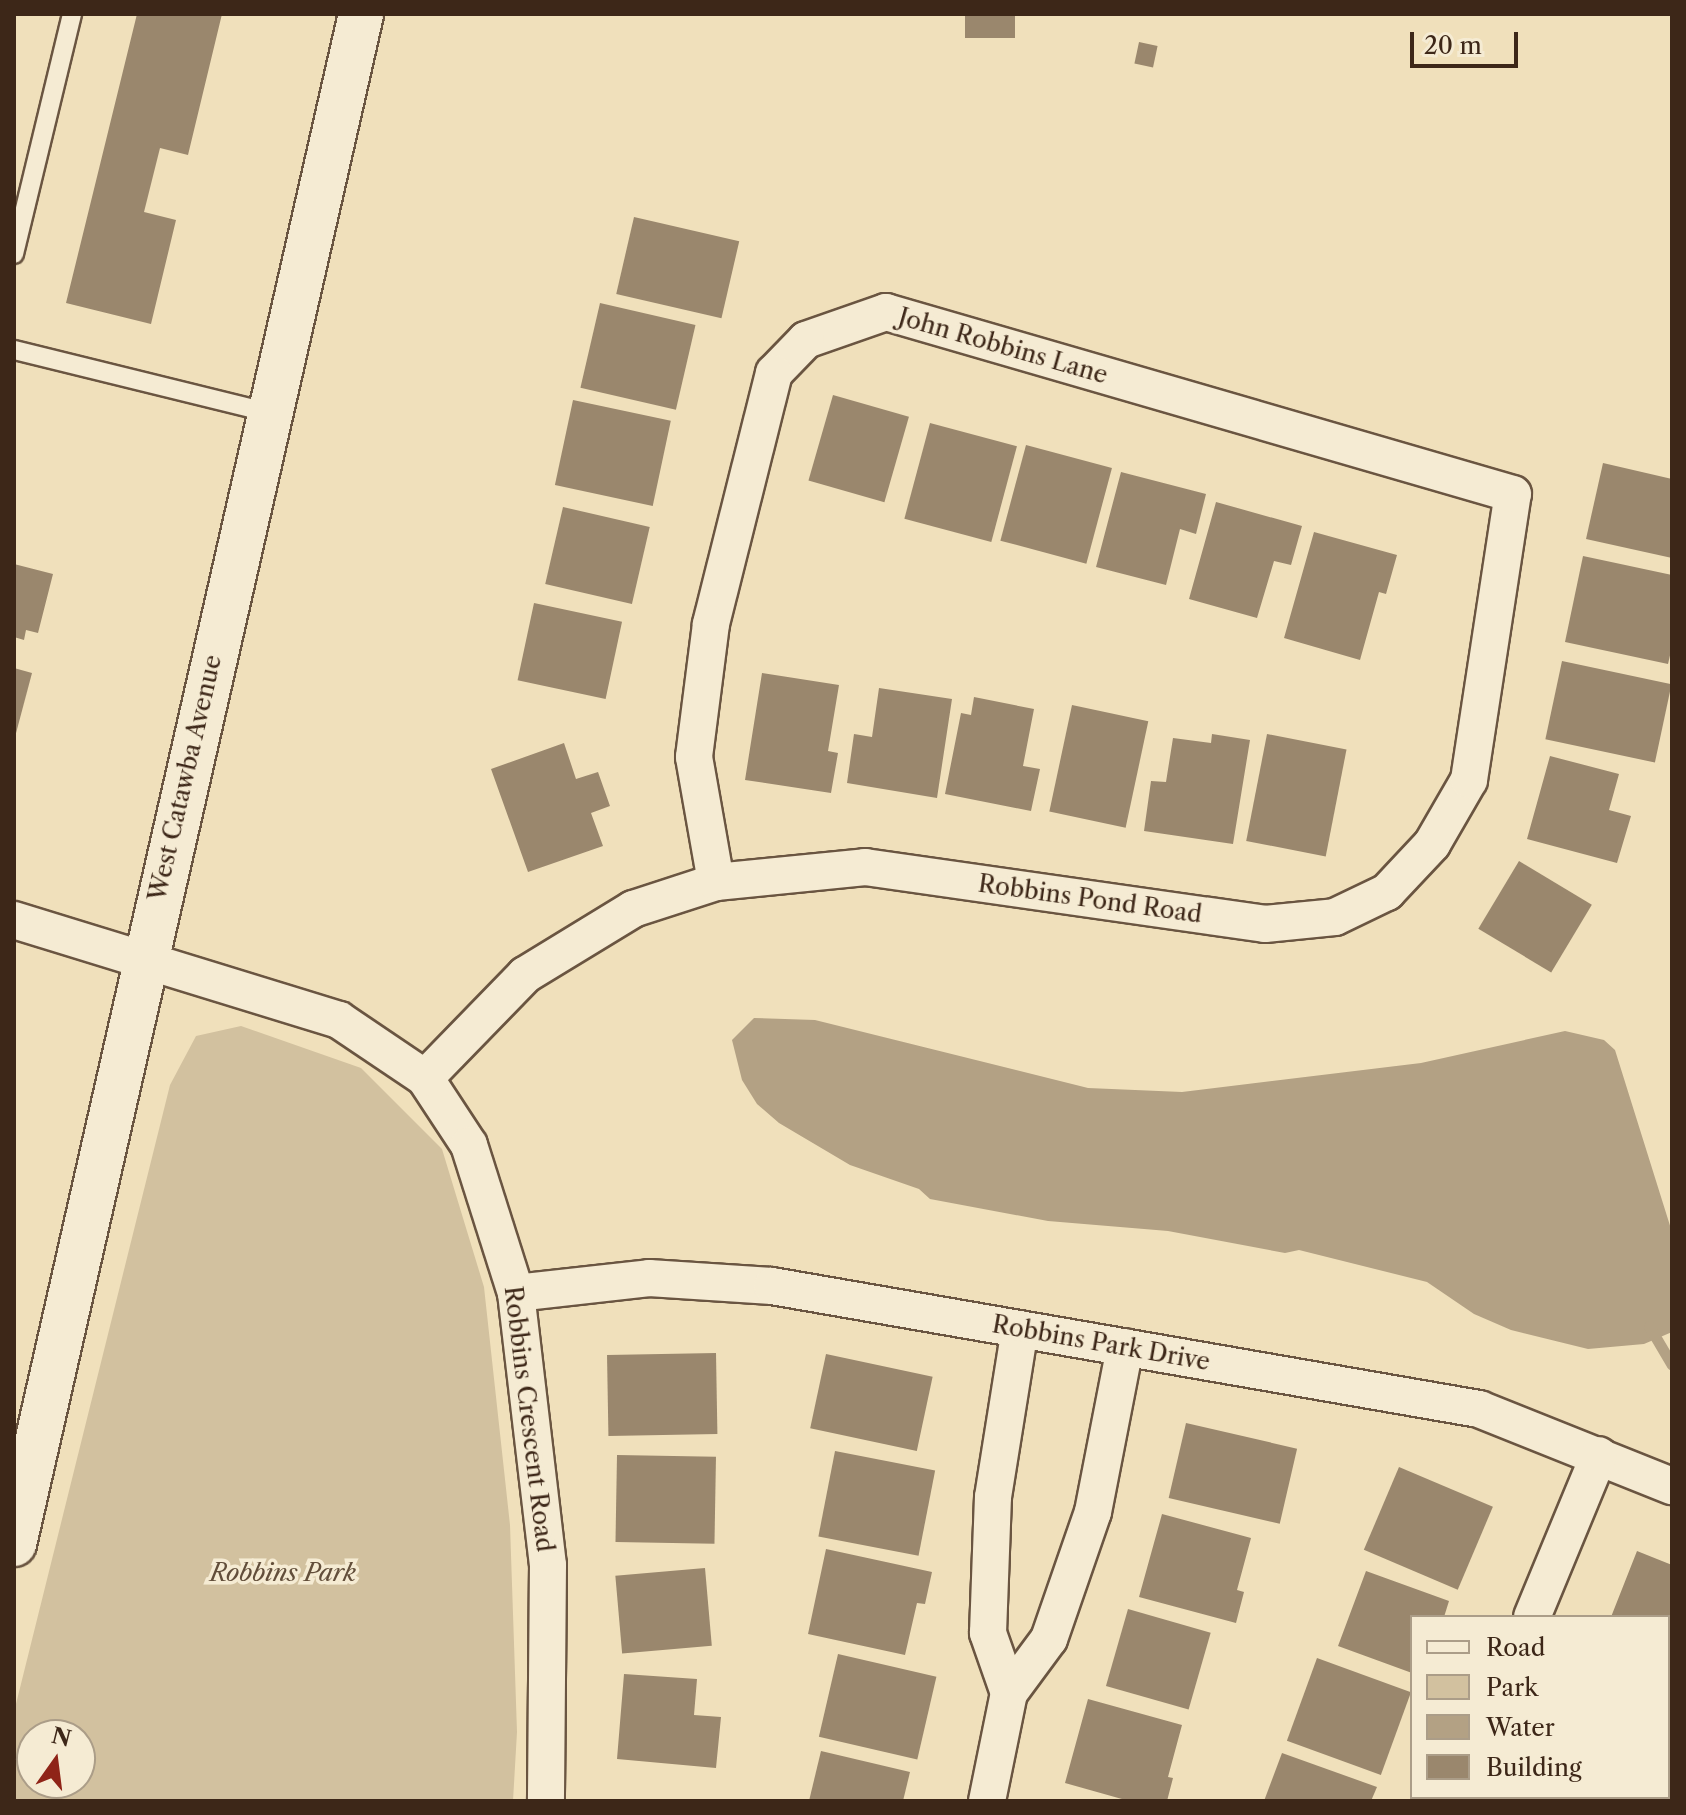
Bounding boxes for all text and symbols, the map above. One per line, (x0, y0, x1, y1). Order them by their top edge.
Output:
scale bar (1414, 16, 1522, 66)
text: 20 m (1424, 31, 1482, 60)
street label: John Robbins Lane (895, 302, 1111, 390)
street label: West Catawba Avenue (142, 651, 228, 905)
street label: Robbins Pond Road (976, 869, 1204, 929)
street label: Robbins Crescent Road (498, 1284, 560, 1554)
street label: Robbins Park Drive (990, 1310, 1212, 1376)
park label: Robbins Park (210, 1559, 356, 1587)
legend (1410, 1615, 1670, 1799)
text: Road (1486, 1633, 1545, 1662)
text: Park (1486, 1673, 1538, 1702)
text: Water (1486, 1713, 1555, 1742)
north arrow (16, 1719, 96, 1799)
text: N (49, 1722, 74, 1753)
text: Building (1486, 1753, 1582, 1782)

